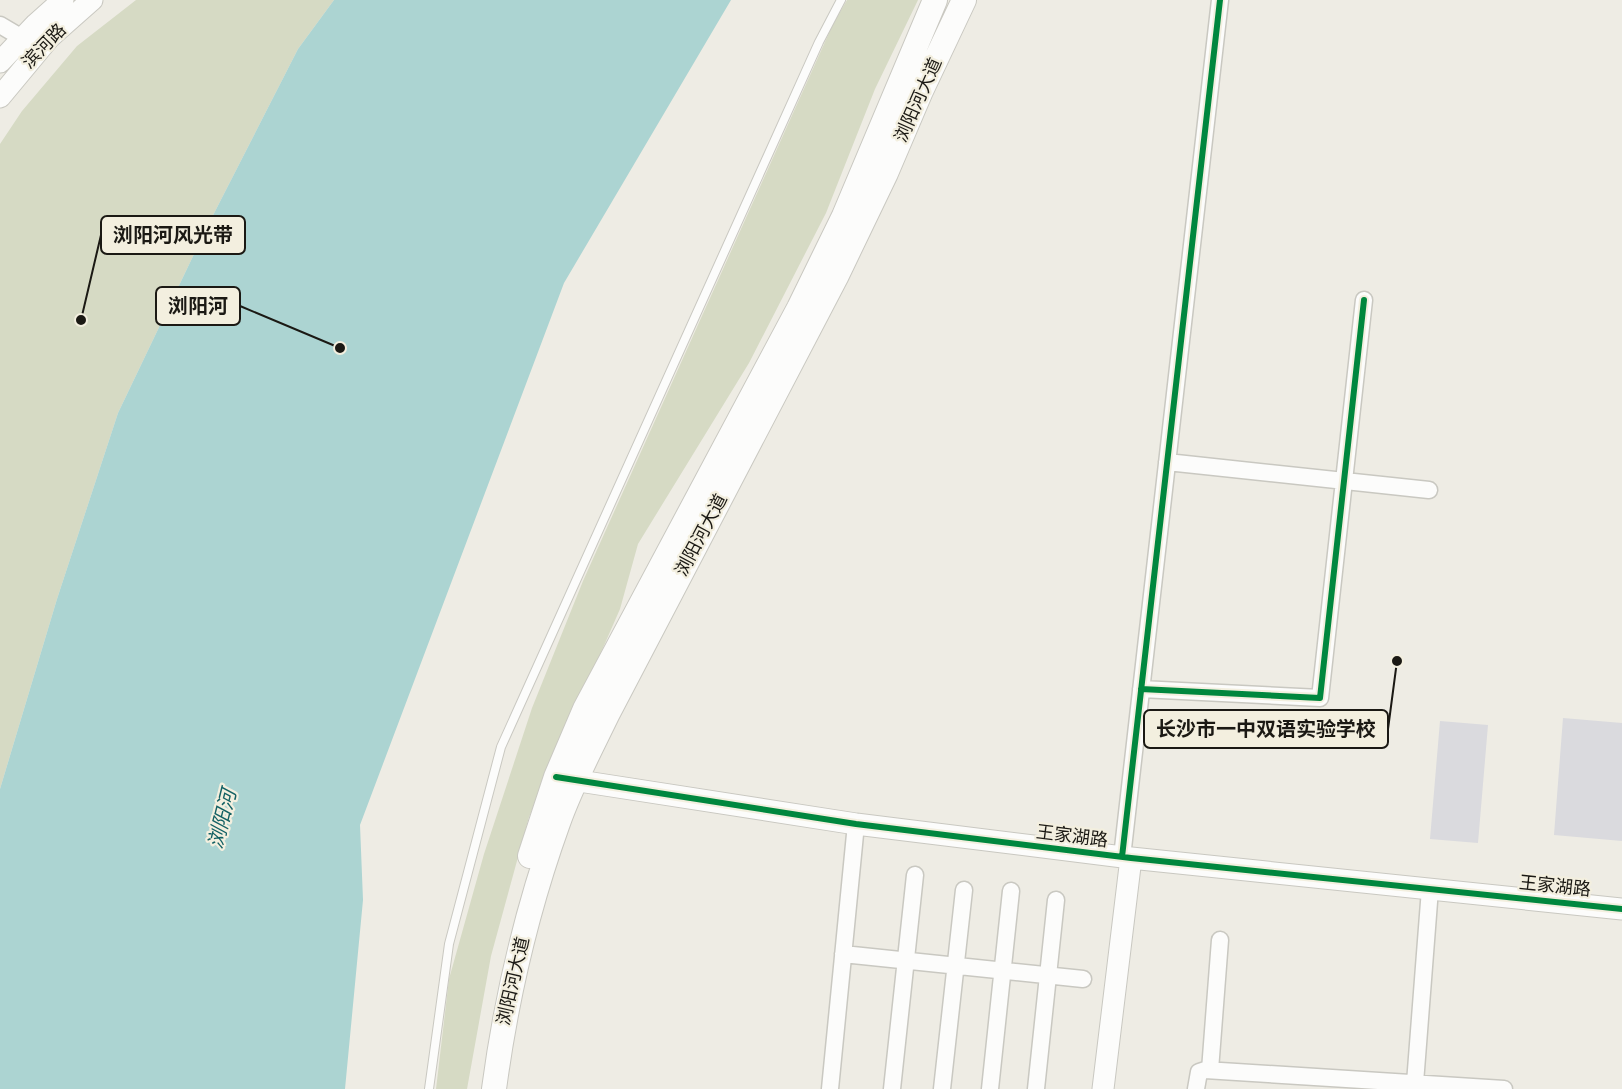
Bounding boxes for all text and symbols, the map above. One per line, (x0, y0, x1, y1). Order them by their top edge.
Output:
street label: 滨河路 (16, 18, 71, 73)
street label: 浏阳河大道 (888, 54, 946, 146)
callout: 浏阳河风光带 (101, 216, 245, 254)
text: 浏阳河风光带 (113, 221, 233, 248)
callout: 浏阳河 (156, 287, 240, 325)
text: 浏阳河 (168, 292, 228, 319)
street label: 浏阳河大道 (668, 489, 732, 580)
callout: 长沙市一中双语实验学校 (1144, 710, 1388, 748)
text: 长沙市一中双语实验学校 (1156, 715, 1376, 742)
water label: 浏阳河 (201, 783, 243, 851)
street label: 王家湖路 (1035, 819, 1109, 851)
street label: 王家湖路 (1518, 869, 1592, 901)
street label: 浏阳河大道 (490, 934, 534, 1027)

